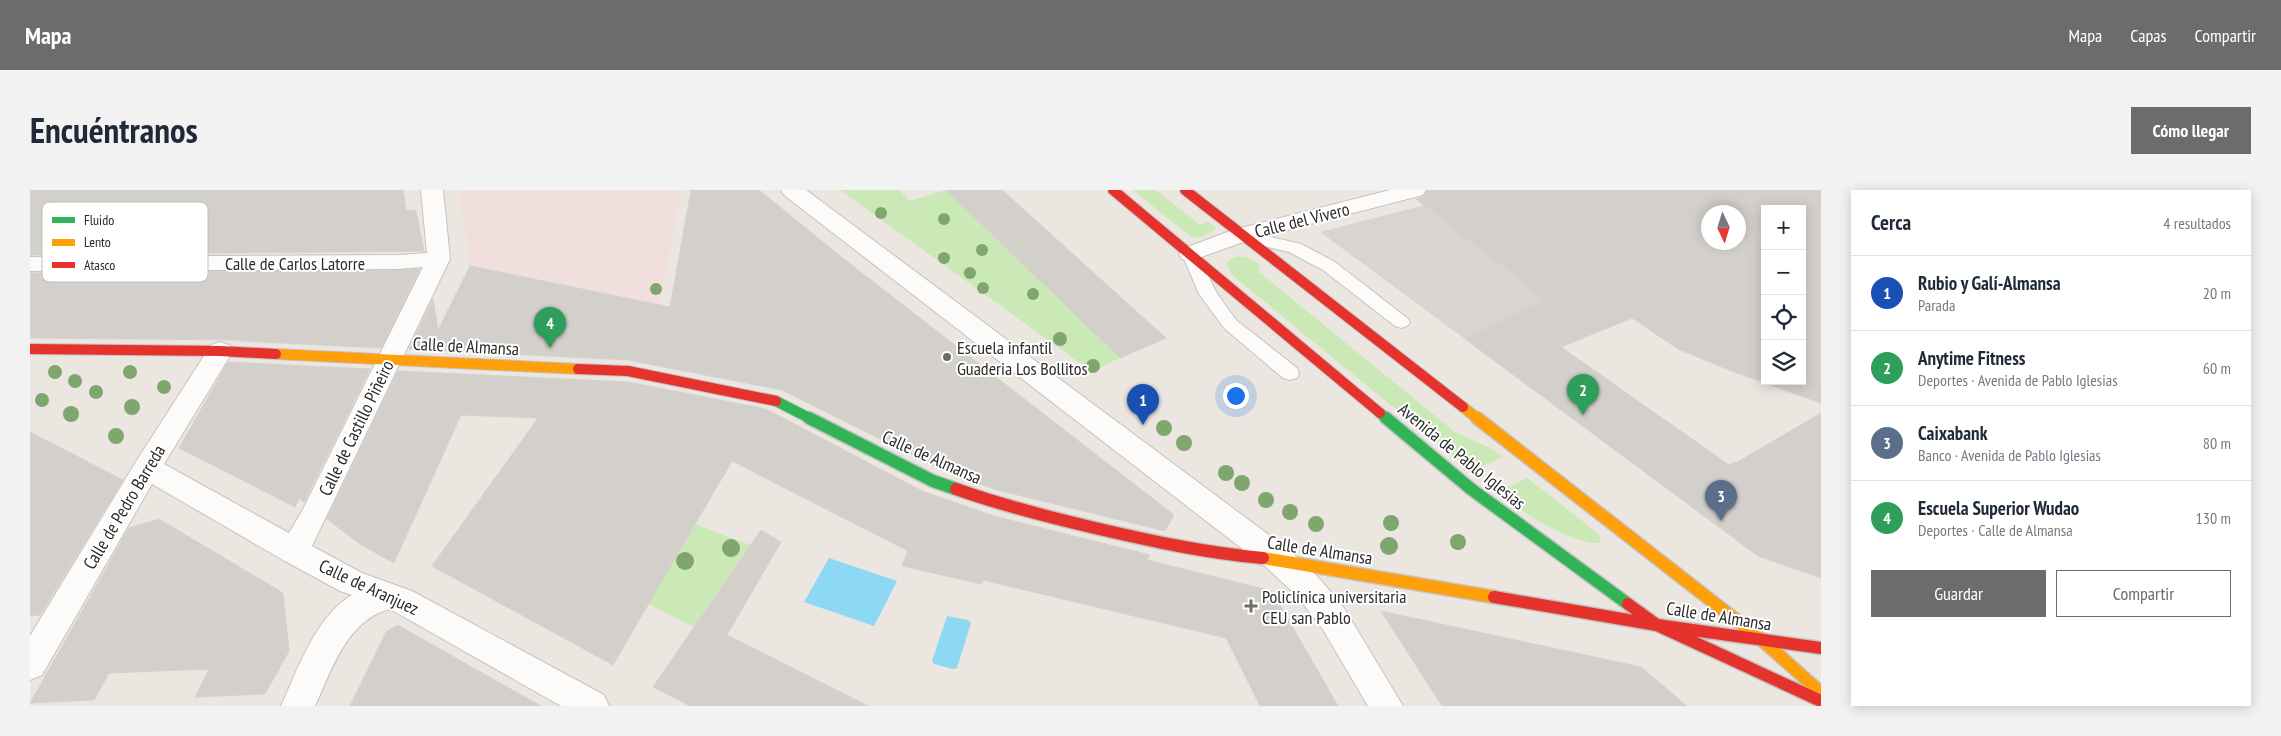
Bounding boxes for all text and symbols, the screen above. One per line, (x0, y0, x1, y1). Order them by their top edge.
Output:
text: Mapa (25, 20, 72, 51)
text: Mapa (2069, 24, 2102, 47)
text: Capas (2130, 24, 2167, 47)
text: Compartir (2195, 24, 2256, 47)
text: Encuéntranos (30, 107, 198, 153)
button: Cómo llegar (2131, 107, 2251, 154)
street label: Calle del Vivero (1252, 197, 1352, 243)
legend (42, 202, 208, 282)
north arrow (1701, 205, 1746, 250)
map controls (1761, 205, 1806, 385)
button: + (1761, 205, 1806, 250)
text: Cerca (1871, 209, 1911, 236)
text: Fluido (84, 211, 114, 229)
text: 4 resultados (2163, 213, 2231, 233)
text: Lento (84, 233, 111, 251)
button: − (1761, 250, 1806, 295)
street label: Calle de Carlos Latorre (225, 252, 365, 275)
text: Atasco (84, 256, 115, 274)
text: Rubio y Galí-Almansa (1918, 271, 2061, 295)
text: 1 (1883, 283, 1891, 303)
text: 20 m (2203, 283, 2231, 303)
button: locate (1761, 295, 1806, 340)
text: Parada (1918, 295, 1955, 315)
pin: 4 (534, 307, 566, 348)
street label: Calle de Almansa (412, 332, 520, 360)
place label: Escuela infantil Guaderia Los Bollitos (957, 336, 1088, 380)
button: layers (1761, 340, 1806, 385)
text: Anytime Fitness (1918, 346, 2026, 370)
marker: Escuela infantil Guaderia Los Bollitos (941, 351, 953, 363)
street label: Calle de Castillo Piñeiro (313, 356, 399, 500)
text: 2 (1883, 358, 1891, 378)
text: 60 m (2203, 358, 2231, 378)
text: Deportes · Avenida de Pablo Iglesias (1918, 370, 2118, 390)
pin: 2 (1567, 374, 1599, 415)
your location (1223, 383, 1249, 409)
pin: 1 (1127, 384, 1159, 425)
street label: Avenida de Pablo Iglesias (1394, 398, 1530, 514)
text: Caixabank (1918, 421, 1987, 445)
street label: Calle de Almansa (879, 425, 985, 489)
text: 3 (1883, 433, 1891, 453)
text: 80 m (2203, 433, 2231, 453)
street label: Calle de Pedro Barreda (78, 441, 170, 573)
text: Banco · Avenida de Pablo Iglesias (1918, 445, 2101, 465)
pin: 3 (1705, 480, 1737, 521)
text: Escuela Superior Wudao (1918, 496, 2079, 520)
text: 4 (1883, 508, 1891, 528)
text: 130 m (2196, 508, 2231, 528)
text: Deportes · Calle de Almansa (1918, 520, 2073, 540)
street label: Calle de Almansa (1266, 530, 1374, 570)
street label: Calle de Aranjuez (315, 554, 423, 620)
button: Guardar (1871, 570, 2046, 617)
button: Compartir (2056, 570, 2231, 617)
place label: Policlínica universitaria CEU san Pablo (1262, 585, 1406, 629)
street label: Calle de Almansa (1665, 596, 1773, 636)
marker: Policlínica universitaria CEU san Pablo (1244, 599, 1258, 613)

